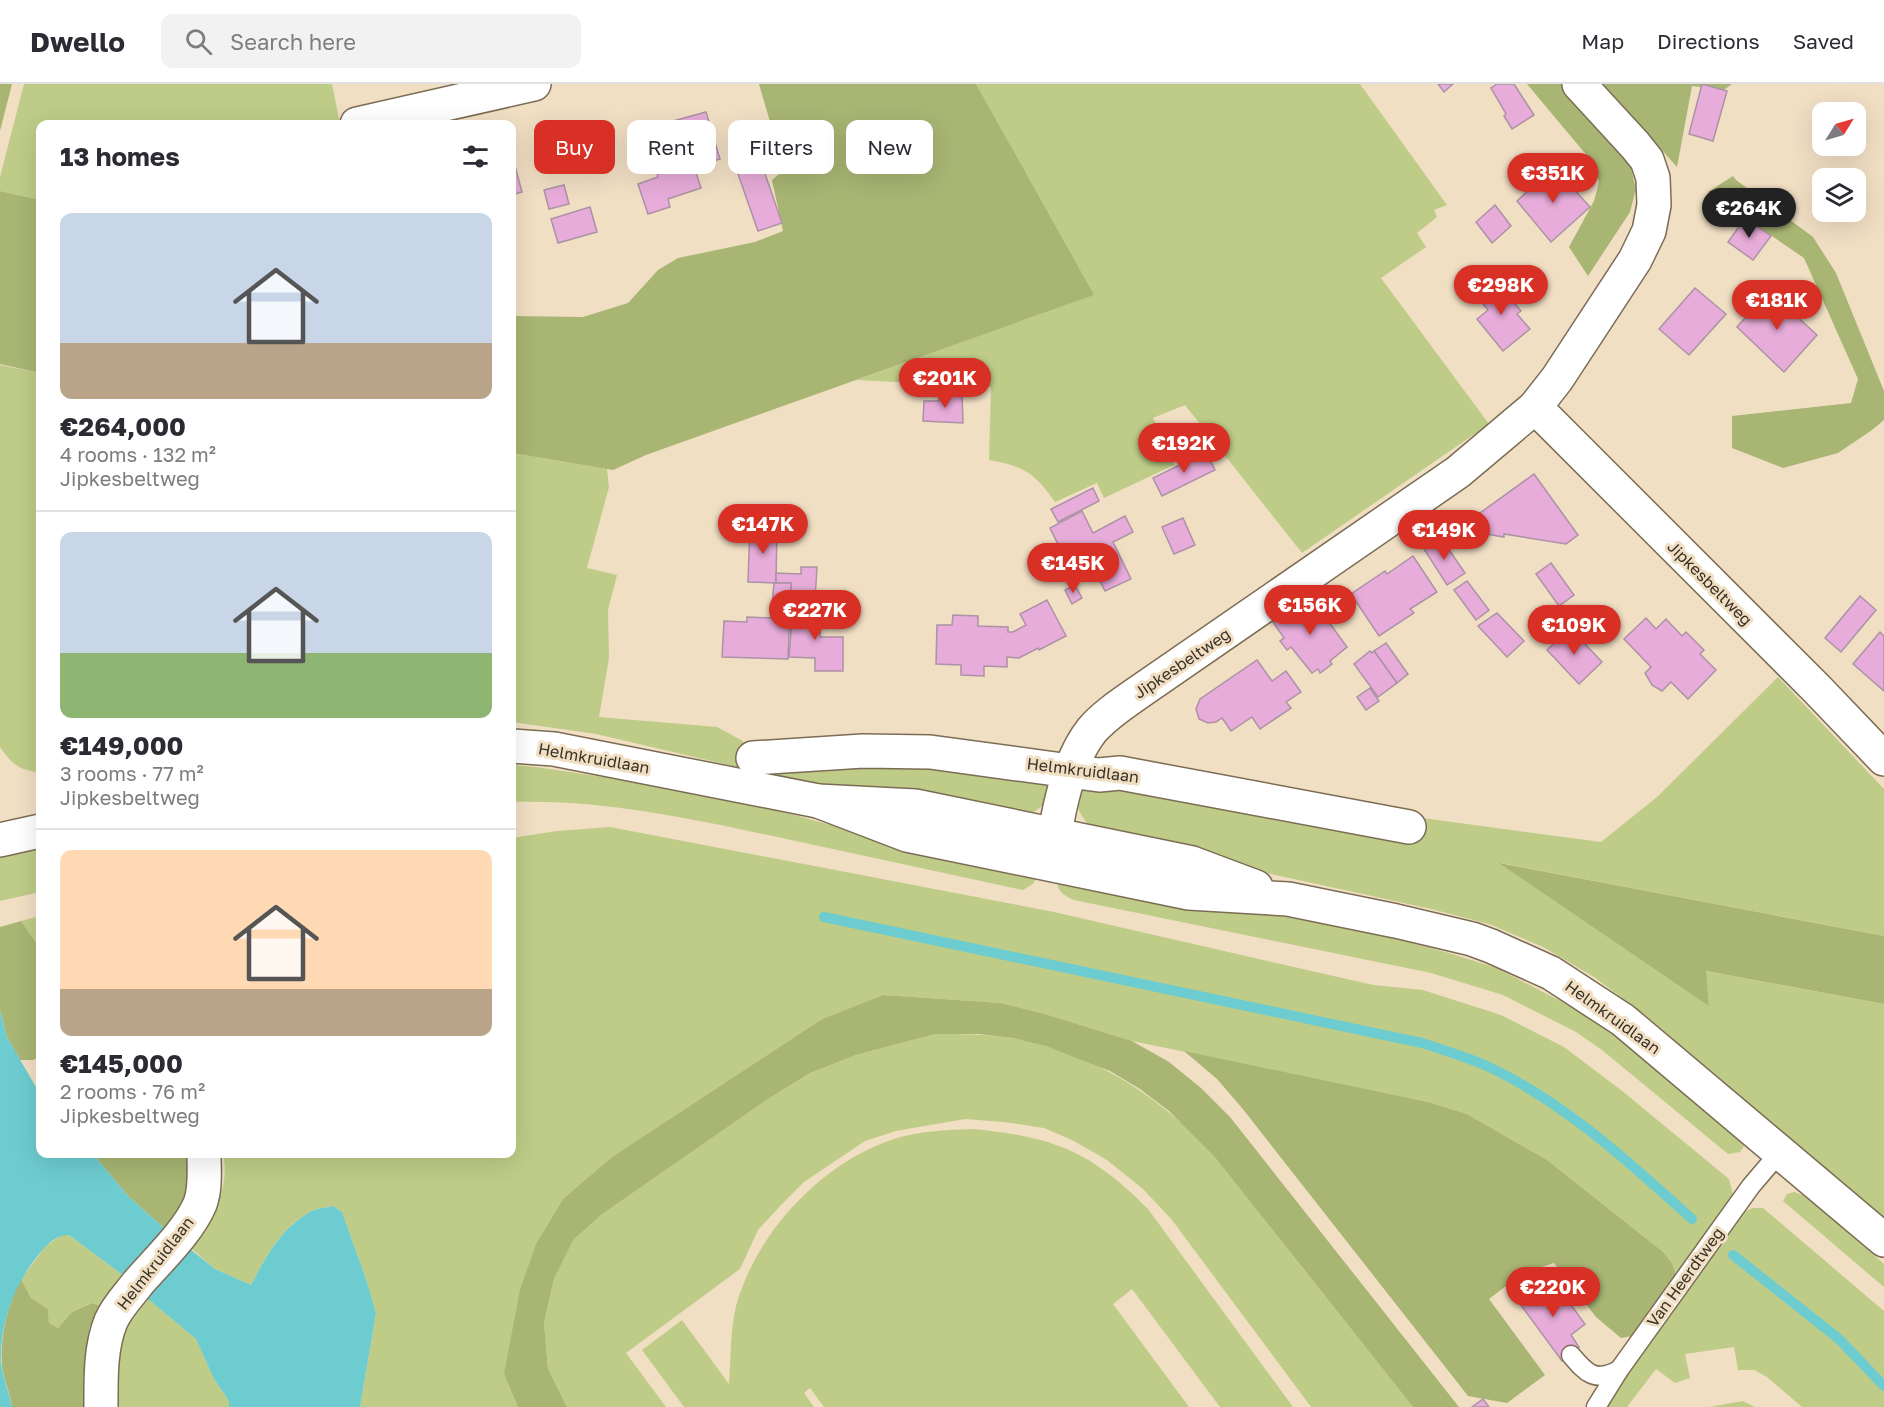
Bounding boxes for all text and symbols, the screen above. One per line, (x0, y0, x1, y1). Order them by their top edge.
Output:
search box (161, 14, 581, 68)
text: Dwello (30, 25, 125, 58)
icon: search (182, 25, 215, 58)
text: Search here (230, 28, 356, 55)
text: Map (1581, 28, 1624, 54)
text: Directions (1657, 28, 1760, 54)
text: Saved (1793, 28, 1854, 54)
north arrow (1812, 102, 1866, 156)
map controls (1812, 102, 1866, 222)
chip: Buy (534, 120, 615, 174)
chip: Rent (627, 120, 716, 174)
chip: Filters (728, 120, 834, 174)
chip: New (846, 120, 933, 174)
icon: filters (459, 140, 492, 173)
text: 13 homes (60, 141, 180, 172)
pin: €351K (1511, 153, 1595, 204)
text: €351K (1521, 160, 1585, 184)
button: layers (1812, 168, 1866, 222)
pin: €264K (1707, 188, 1791, 239)
text: €264K (1716, 195, 1782, 219)
icon: home (222, 252, 330, 360)
pin: €298K (1459, 265, 1543, 316)
text: €298K (1468, 272, 1534, 296)
pin: €181K (1735, 280, 1819, 331)
text: €181K (1746, 287, 1808, 311)
pin: €201K (903, 358, 987, 409)
text: €201K (913, 365, 977, 389)
text: €264,000 (60, 411, 186, 442)
pin: €192K (1142, 423, 1226, 474)
text: €192K (1152, 430, 1216, 454)
text: 4 rooms · 132 m² (60, 442, 216, 466)
text: Jipkesbeltweg (60, 466, 200, 490)
pin: €147K (721, 504, 805, 555)
pin: €149K (1402, 510, 1486, 561)
text: €147K (732, 511, 794, 535)
text: €149K (1412, 517, 1476, 541)
street label: Jipkesbeltweg (1663, 536, 1757, 630)
pin: €145K (1031, 543, 1115, 594)
text: €145K (1041, 550, 1105, 574)
icon: home (222, 571, 330, 679)
pin: €156K (1268, 585, 1352, 636)
pin: €227K (773, 590, 857, 641)
text: €156K (1278, 592, 1342, 616)
text: €227K (783, 597, 847, 621)
pin: €109K (1532, 605, 1616, 656)
text: €109K (1542, 612, 1606, 636)
street label: Jipkesbeltweg (1130, 623, 1234, 703)
text: €149,000 (60, 730, 184, 761)
street label: Helmkruidlaan (537, 738, 651, 778)
street label: Helmkruidlaan (1026, 753, 1140, 787)
text: 3 rooms · 77 m² (60, 761, 204, 785)
text: Jipkesbeltweg (60, 785, 200, 809)
icon: home (222, 889, 330, 997)
street label: Helmkruidlaan (1561, 976, 1665, 1058)
text: €145,000 (60, 1048, 183, 1079)
text: 2 rooms · 76 m² (60, 1079, 205, 1103)
text: Jipkesbeltweg (60, 1103, 200, 1127)
street label: Helmkruidlaan (112, 1212, 198, 1314)
street label: Van Heerdtweg (1642, 1223, 1728, 1331)
pin: €220K (1511, 1267, 1595, 1318)
text: €220K (1520, 1274, 1586, 1298)

